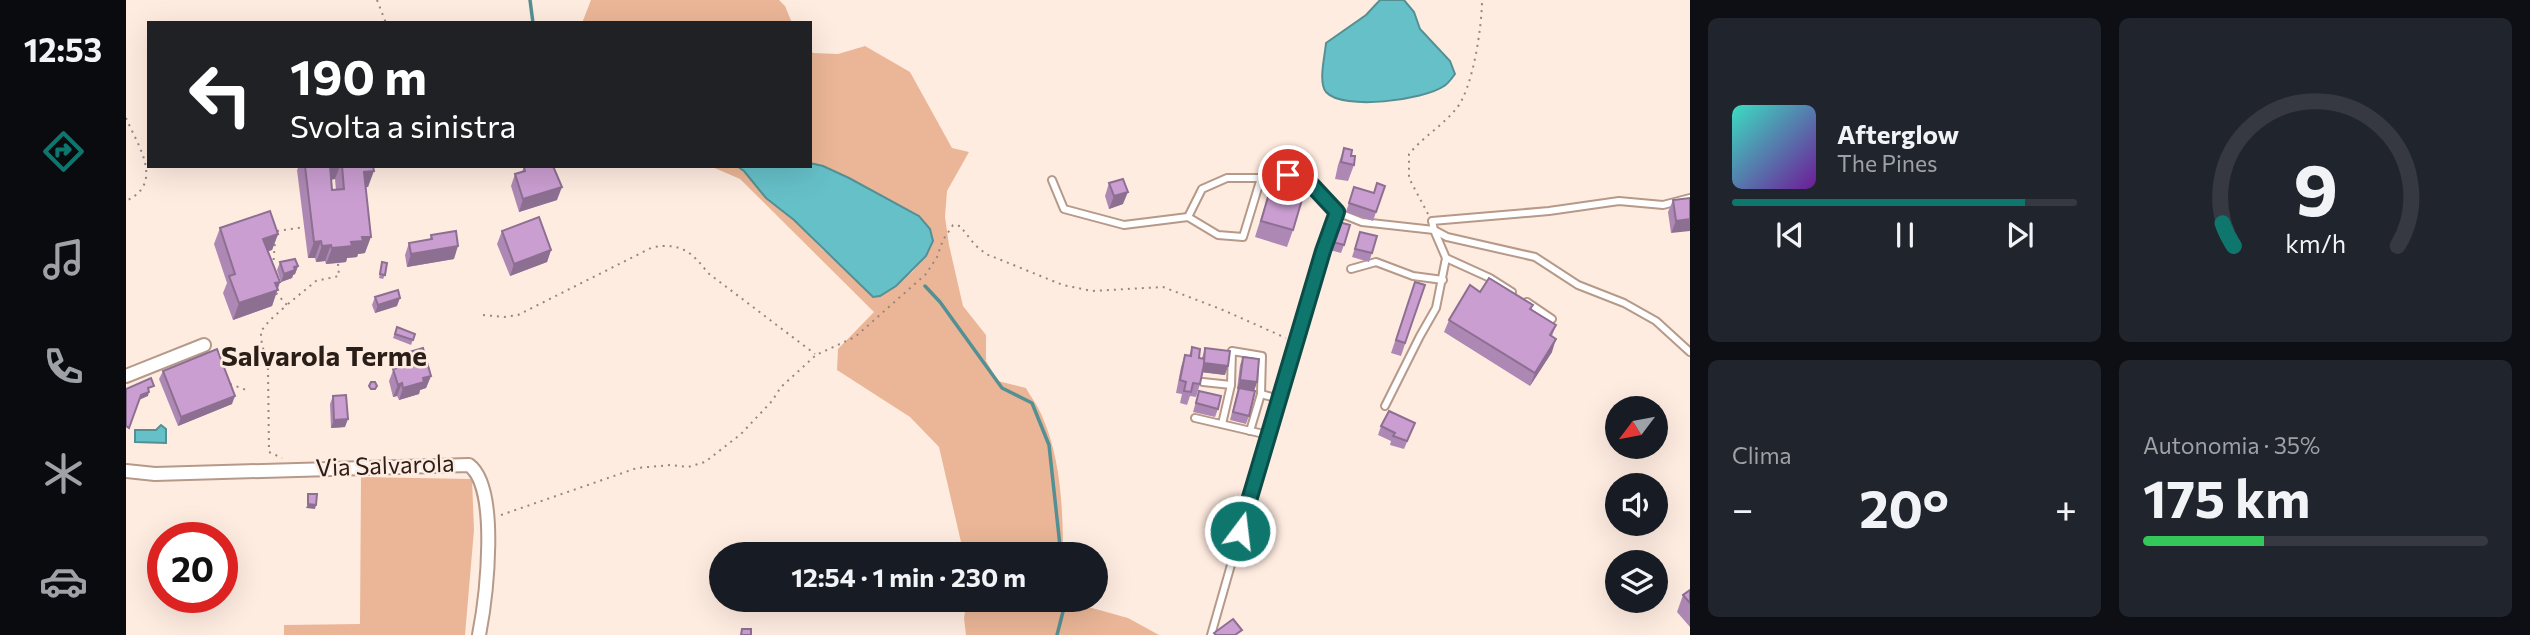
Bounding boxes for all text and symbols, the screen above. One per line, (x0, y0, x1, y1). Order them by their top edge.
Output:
text: 12:53 (24, 29, 102, 69)
text: 190 m (290, 45, 427, 105)
icon: left (175, 49, 266, 140)
text: Svolta a sinistra (290, 105, 516, 145)
text: Afterglow (1837, 118, 1959, 149)
icon: directions (39, 127, 88, 176)
text: 9 (2293, 142, 2338, 231)
pin (1258, 145, 1318, 205)
text: The Pines (1837, 149, 1938, 177)
icon: arrive (1269, 156, 1307, 194)
icon: previous (1771, 216, 1809, 254)
icon: pause (1886, 216, 1924, 254)
icon: next (2001, 216, 2039, 254)
text: km/h (2285, 228, 2346, 258)
icon: music (39, 235, 88, 284)
district label: Salvarola Terme (221, 338, 427, 372)
icon: phone (39, 342, 88, 391)
north arrow (1605, 396, 1668, 458)
map controls (1605, 396, 1668, 613)
text: Autonomia · 35% (2143, 431, 2320, 459)
text: Clima (1732, 441, 1792, 469)
street label: Via Salvarola (315, 448, 455, 481)
icon: climate (39, 449, 88, 498)
text: 175 km (2143, 465, 2310, 529)
button: sound (1605, 473, 1668, 536)
text: 20° (1859, 475, 1949, 539)
text: − (1732, 484, 1754, 531)
text: + (2055, 484, 2077, 531)
position arrow (1203, 494, 1277, 568)
speed limit sign: 20 (147, 522, 238, 613)
button: layers (1605, 550, 1668, 613)
icon: car (39, 557, 88, 606)
text: 12:54 · 1 min · 230 m (791, 561, 1026, 592)

